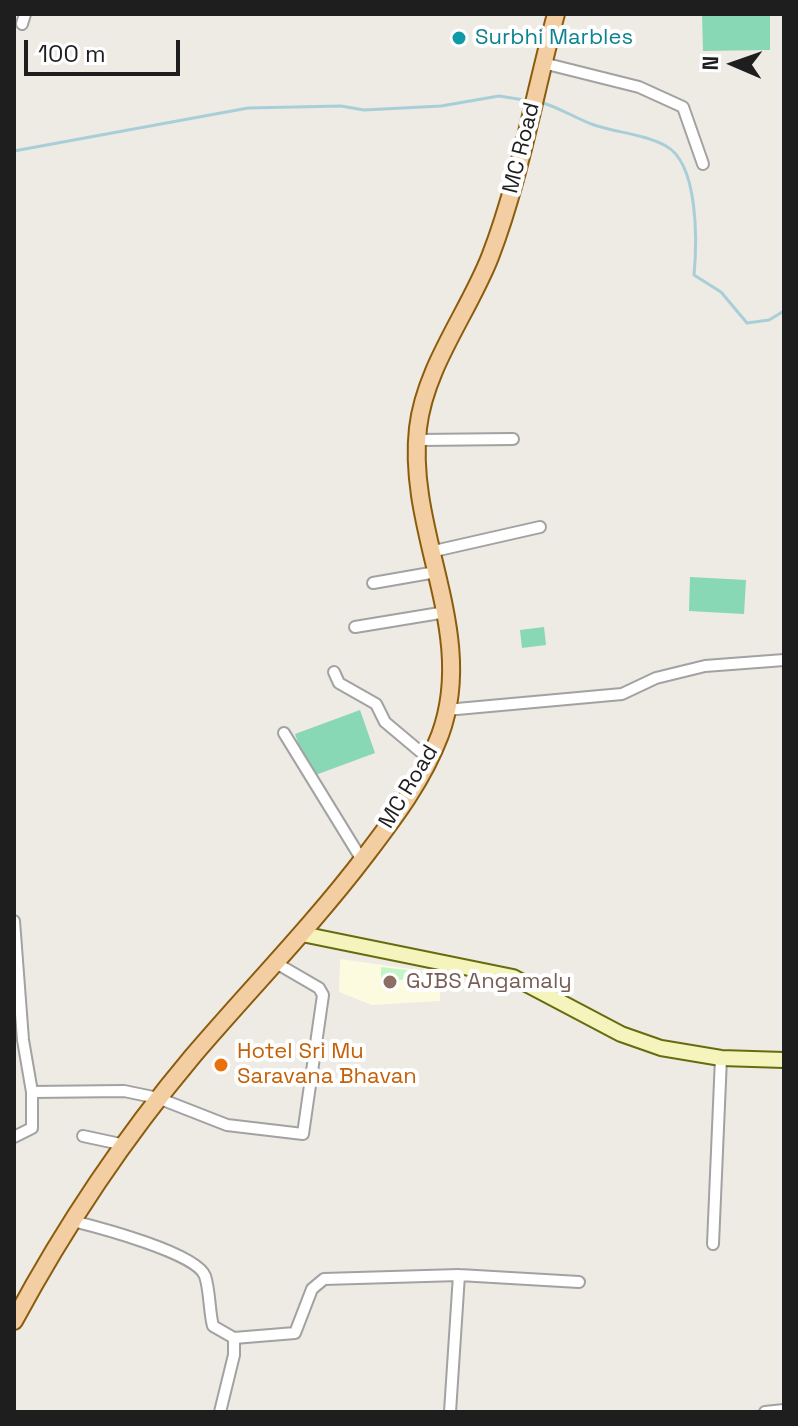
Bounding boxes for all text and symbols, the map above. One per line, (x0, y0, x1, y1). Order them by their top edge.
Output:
scale bar (28, 24, 184, 74)
north arrow (694, 24, 774, 104)
place label: Surbhi Marbles (475, 25, 633, 51)
marker: Surbhi Marbles (450, 29, 468, 47)
text: 100 m (38, 38, 106, 69)
text: N (696, 55, 724, 71)
street label: MC Road (498, 100, 546, 196)
street label: MC Road (374, 740, 444, 834)
place label: GJBS Angamaly (406, 969, 572, 995)
marker: GJBS Angamaly (381, 973, 399, 991)
place label: Hotel Sri Mu Saravana Bhavan (237, 1039, 417, 1090)
marker: Hotel Sri Mu Saravana Bhavan (212, 1056, 230, 1074)

